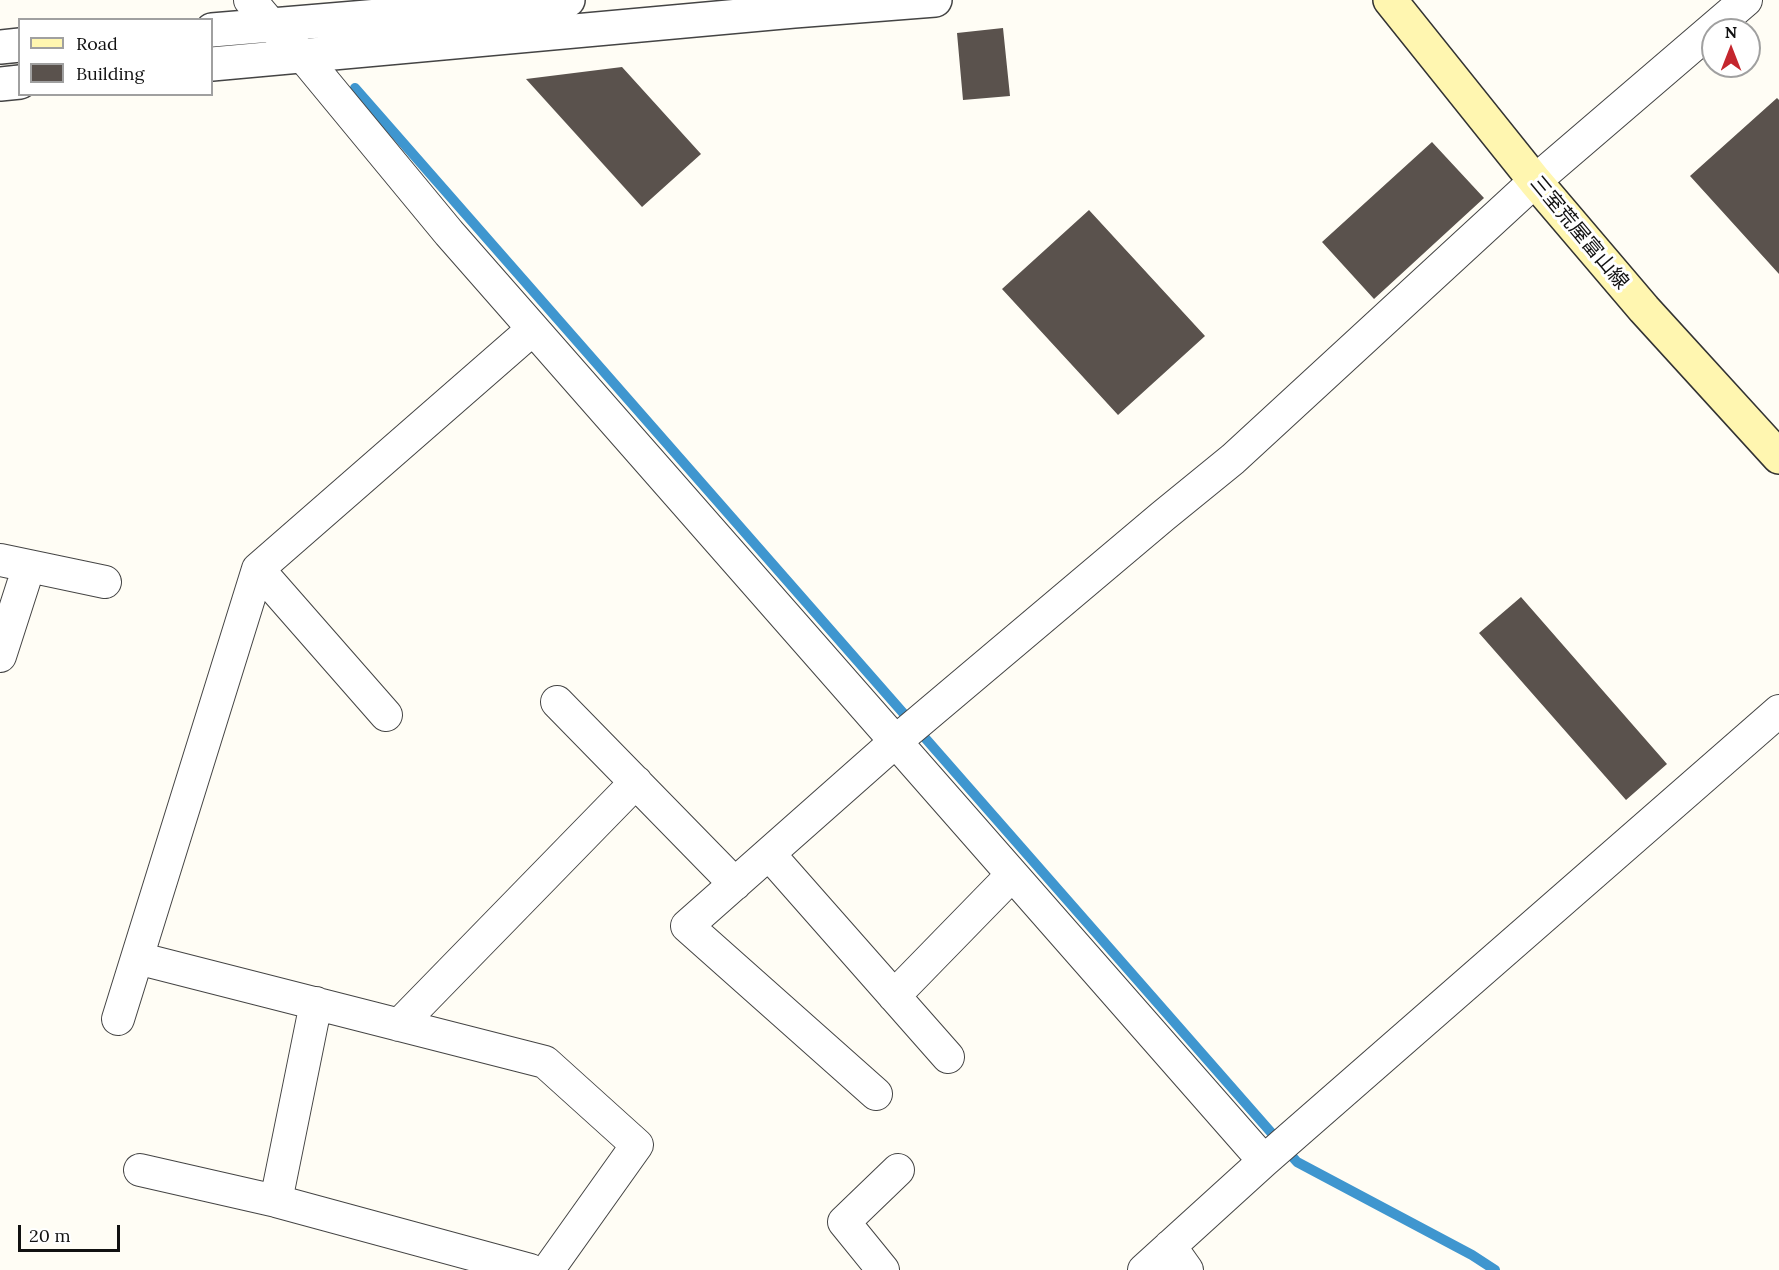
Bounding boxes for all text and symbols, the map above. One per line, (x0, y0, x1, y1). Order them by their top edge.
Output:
legend (18, 18, 213, 96)
north arrow (1701, 18, 1761, 78)
text: N (1725, 22, 1737, 42)
text: Road (76, 32, 118, 55)
text: Building (76, 62, 144, 85)
street label: 三室荒屋富山線 (1525, 172, 1633, 294)
scale bar (21, 1213, 123, 1251)
text: 20 m (29, 1224, 71, 1247)

